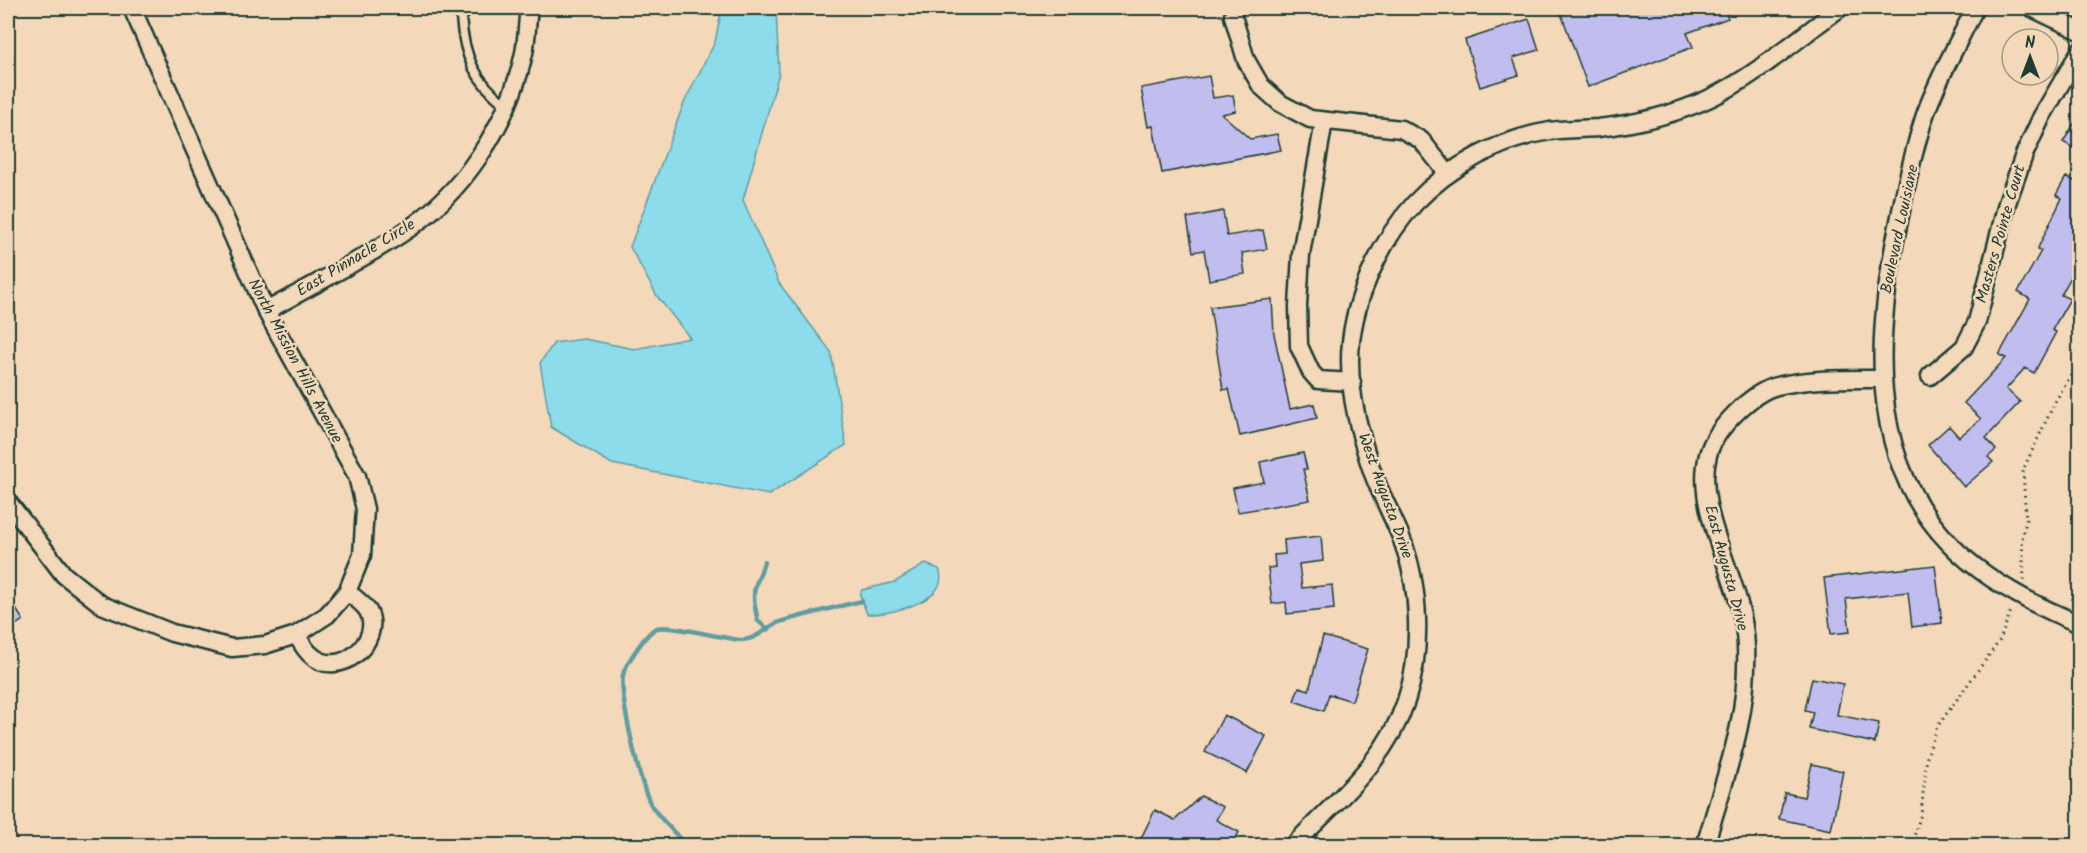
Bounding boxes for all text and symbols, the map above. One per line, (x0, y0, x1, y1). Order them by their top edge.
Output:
north arrow (2000, 27, 2060, 87)
text: N (2025, 31, 2035, 56)
street label: Masters Pointe Court (1969, 161, 2033, 306)
street label: Boulevard Louisiane (1874, 162, 1926, 296)
street label: East Pinnacle Circle (292, 213, 420, 303)
street label: North Mission Hills Avenue (241, 274, 349, 448)
street label: West Augusta Drive (1351, 430, 1419, 562)
street label: East Augusta Drive (1697, 502, 1755, 634)

